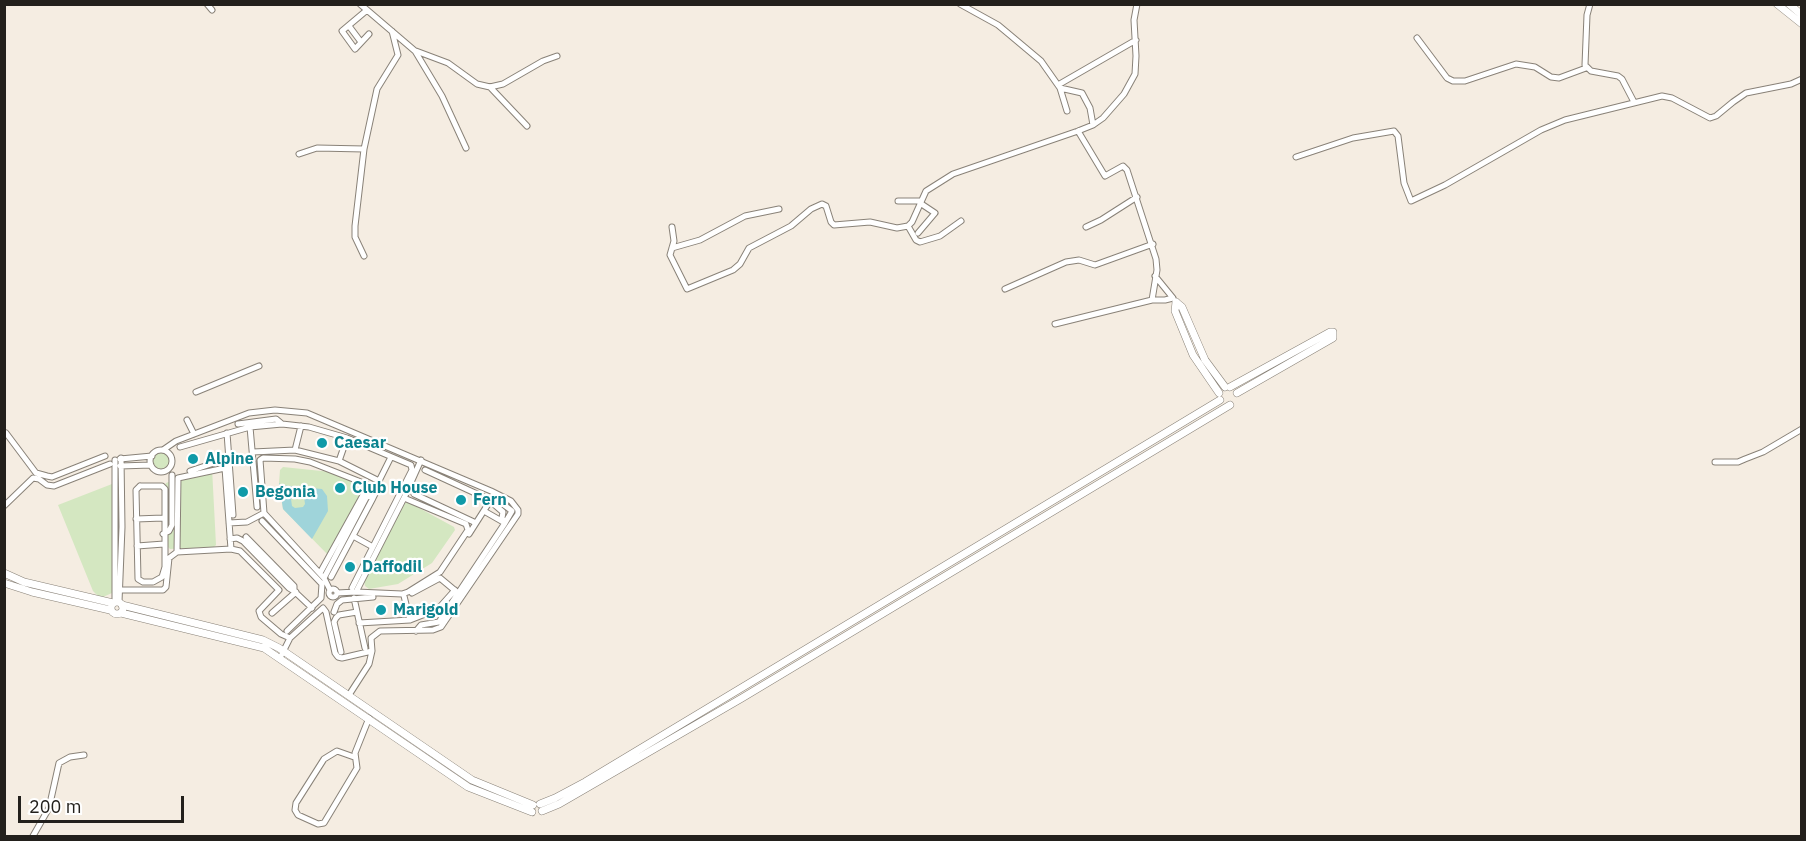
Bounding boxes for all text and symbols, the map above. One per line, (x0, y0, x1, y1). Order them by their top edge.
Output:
place label: Caesar (334, 433, 386, 453)
marker: Caesar (315, 436, 329, 450)
place label: Alpine (205, 449, 254, 469)
marker: Alpine (186, 452, 200, 466)
place label: Club House (352, 478, 438, 498)
marker: Club House (333, 481, 347, 495)
place label: Begonia (255, 482, 316, 502)
marker: Begonia (236, 485, 250, 499)
place label: Fern (473, 490, 507, 510)
marker: Fern (454, 493, 468, 507)
place label: Daffodil (362, 557, 422, 577)
marker: Daffodil (343, 560, 357, 574)
place label: Marigold (393, 600, 459, 620)
marker: Marigold (374, 603, 388, 617)
scale bar (21, 784, 188, 822)
text: 200 m (29, 795, 81, 818)

